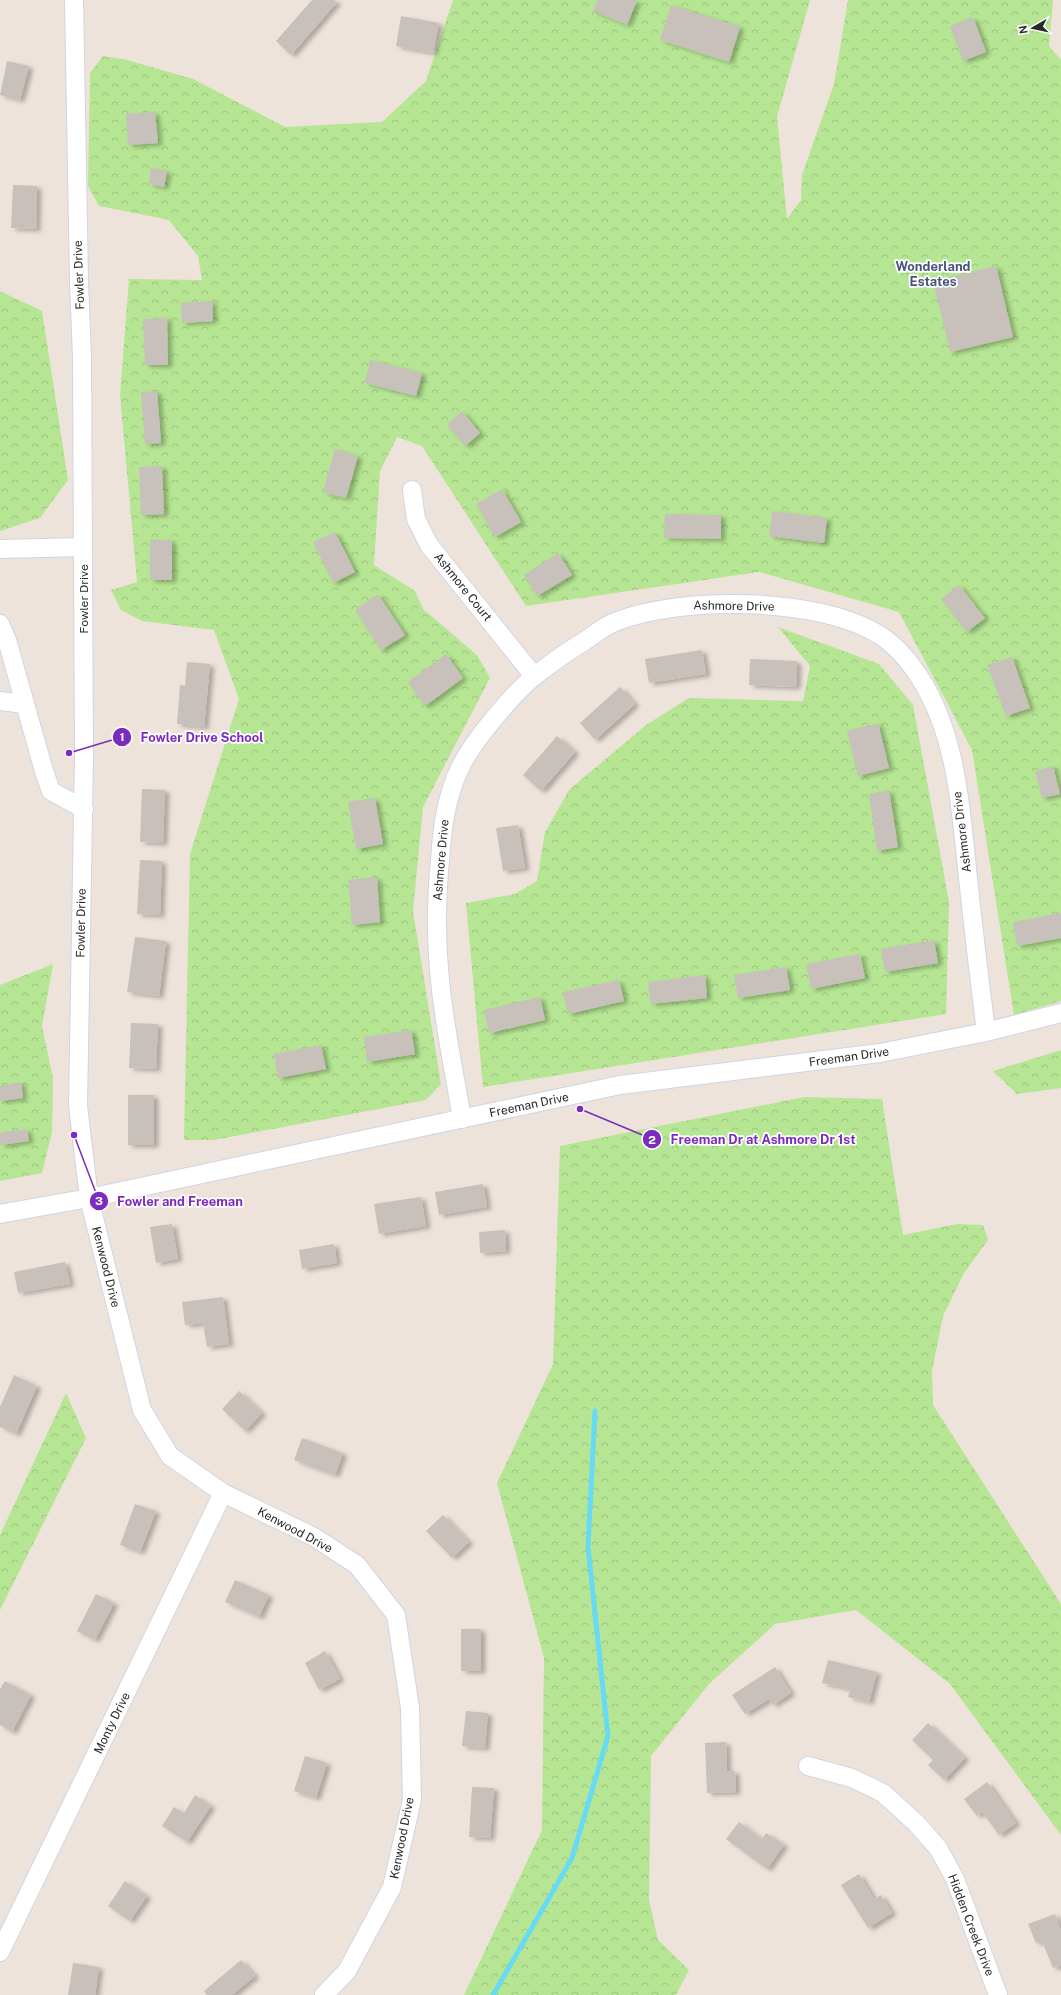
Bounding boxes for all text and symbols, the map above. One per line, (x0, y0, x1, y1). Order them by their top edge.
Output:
north arrow (1013, 8, 1053, 48)
text: N (1017, 24, 1030, 35)
street label: Fowler Drive (71, 240, 87, 310)
district label: Wonderland Estates (895, 259, 971, 289)
street label: Ashmore Court (431, 550, 495, 624)
street label: Fowler Drive (77, 564, 91, 634)
street label: Ashmore Drive (693, 598, 775, 614)
callout: Fowler Drive School (112, 725, 271, 750)
text: 1 (119, 730, 125, 744)
text: Fowler Drive School (140, 730, 264, 745)
street label: Ashmore Drive (950, 791, 974, 873)
street label: Ashmore Drive (430, 819, 452, 901)
street label: Fowler Drive (73, 888, 89, 958)
street label: Freeman Drive (808, 1044, 890, 1070)
street label: Freeman Drive (488, 1090, 570, 1120)
callout: Freeman Dr at Ashmore Dr 1st (642, 1127, 864, 1152)
text: Freeman Dr at Ashmore Dr 1st (670, 1132, 856, 1147)
text: 2 (648, 1133, 656, 1147)
callout: Fowler and Freeman (89, 1189, 251, 1214)
text: 3 (95, 1194, 103, 1208)
text: Fowler and Freeman (117, 1194, 243, 1209)
street label: Kenwood Drive (89, 1225, 123, 1309)
street label: Kenwood Drive (255, 1504, 335, 1556)
street label: Monty Drive (91, 1690, 133, 1756)
street label: Kenwood Drive (387, 1796, 417, 1880)
street label: Hidden Creek Drive (945, 1872, 997, 1978)

